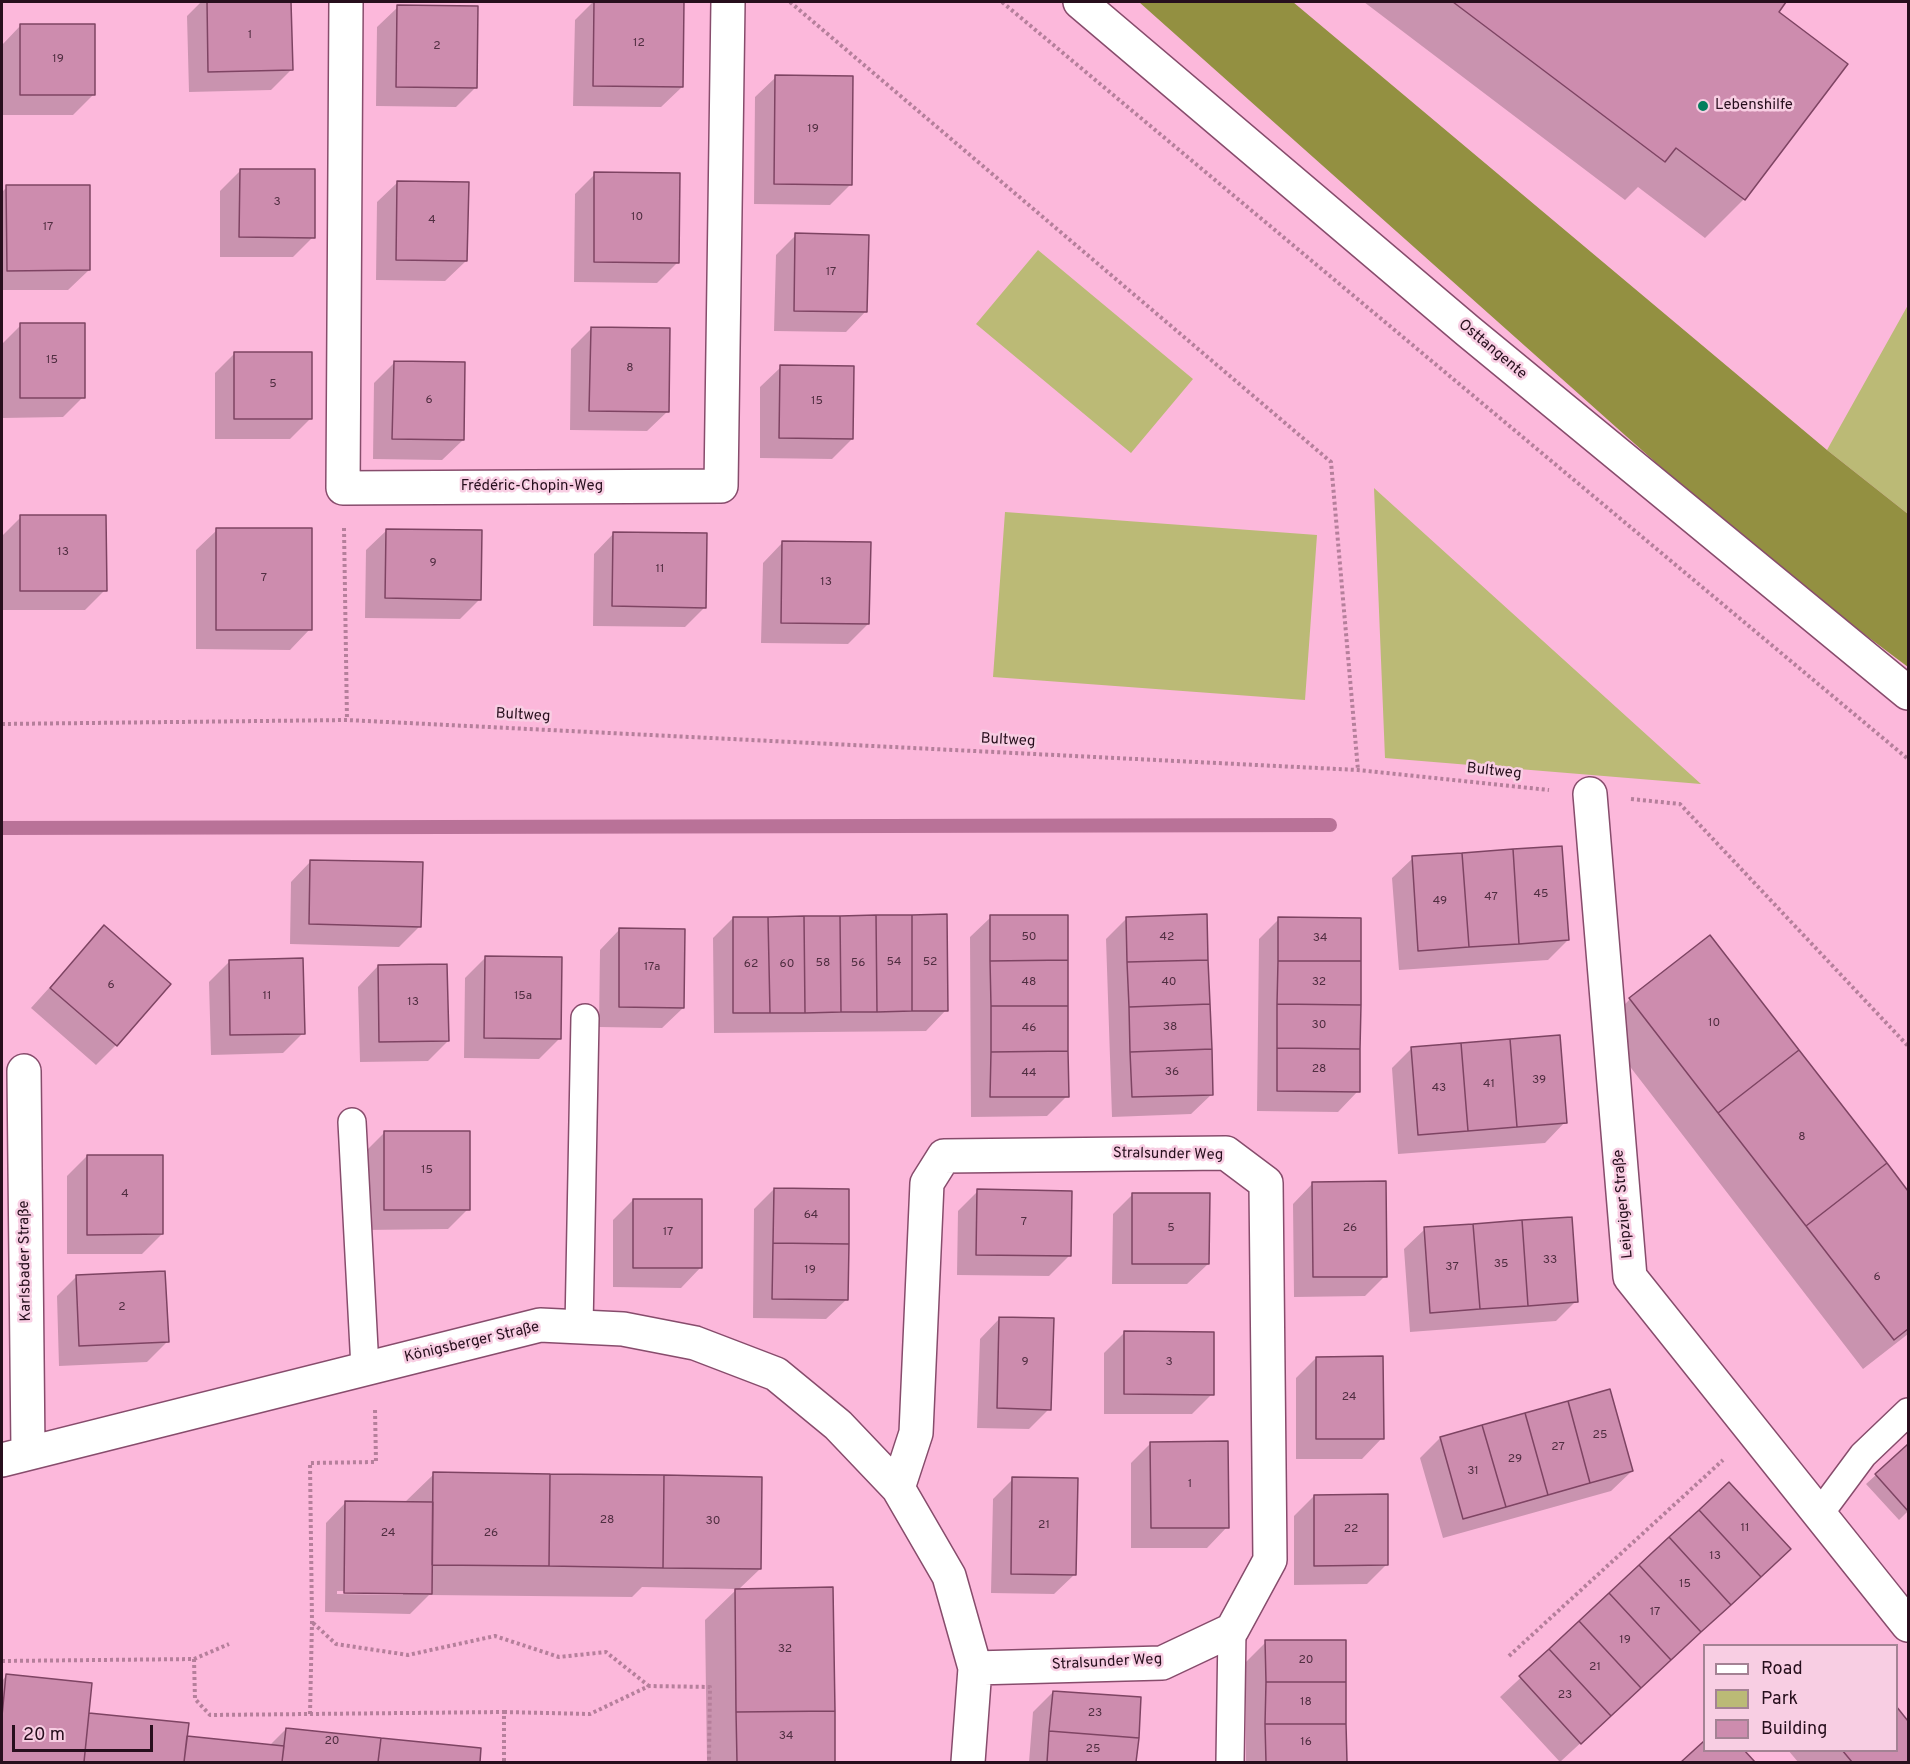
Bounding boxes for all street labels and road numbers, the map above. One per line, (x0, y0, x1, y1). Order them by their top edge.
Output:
street label: Osttangente (1454, 316, 1530, 384)
street label: Frédéric-Chopin-Weg (461, 478, 603, 496)
street label: Bultweg (495, 706, 551, 726)
street label: Bultweg (980, 731, 1036, 751)
street label: Bultweg (1466, 760, 1522, 784)
street label: Stralsunder Weg (1113, 1145, 1223, 1165)
street label: Leipziger Straße (1610, 1149, 1638, 1259)
street label: Karlsbader Straße (16, 1200, 36, 1322)
street label: Königsberger Straße (403, 1319, 541, 1367)
street label: Stralsunder Weg (1051, 1651, 1163, 1675)

